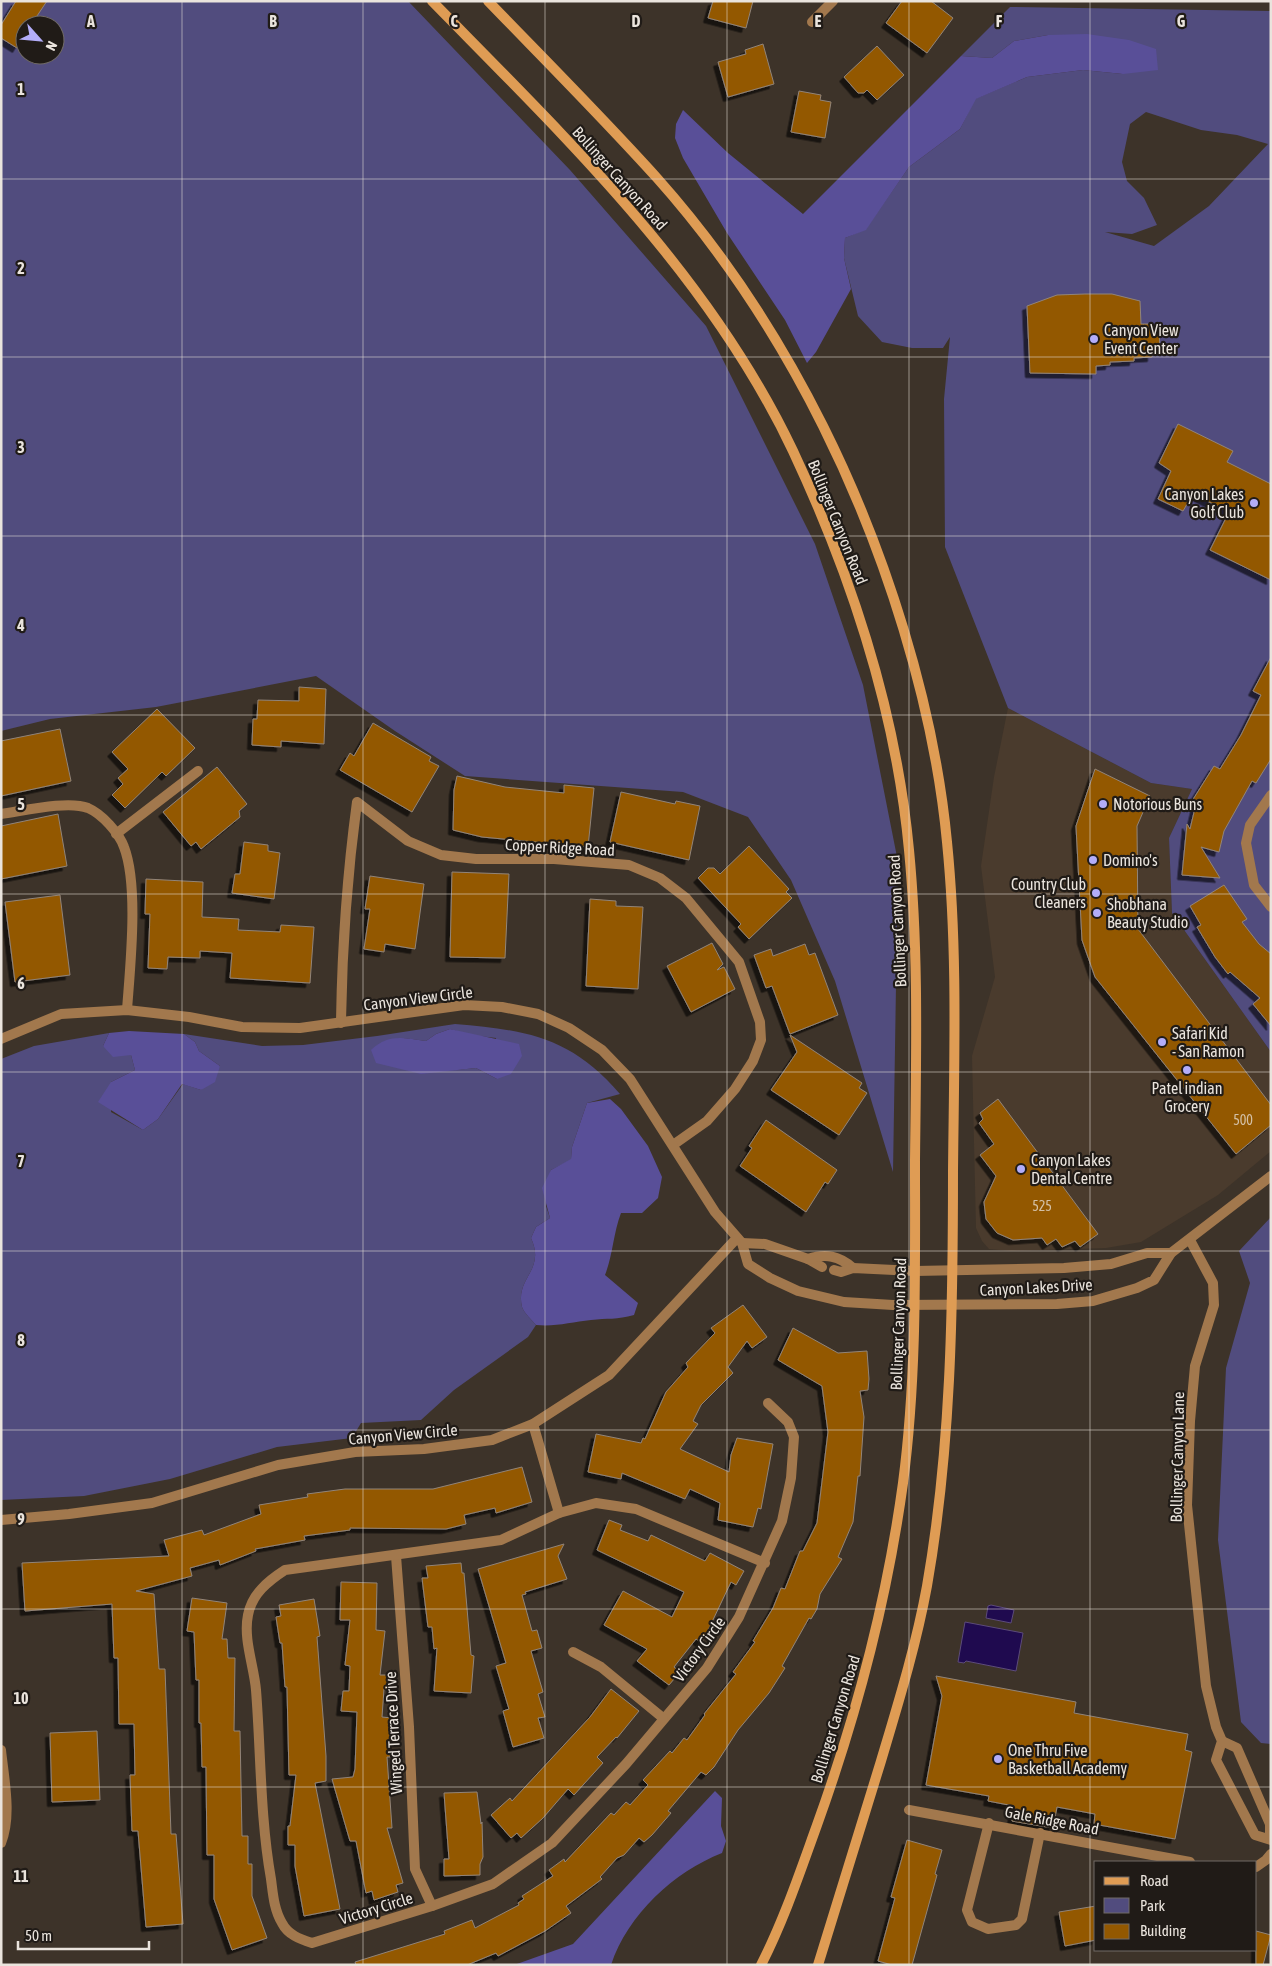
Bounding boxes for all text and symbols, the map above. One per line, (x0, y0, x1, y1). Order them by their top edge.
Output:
text: A (86, 12, 95, 30)
text: B (269, 12, 277, 30)
text: C (450, 12, 458, 30)
text: D (632, 12, 641, 30)
text: E (815, 12, 822, 30)
text: F (996, 12, 1003, 30)
text: G (1177, 12, 1186, 30)
north arrow (15, 15, 65, 65)
text: N (43, 39, 61, 53)
text: 1 (17, 80, 25, 98)
street label: Bollinger Canyon Road (568, 123, 671, 234)
text: 2 (17, 259, 25, 277)
place label: Canyon View Event Center (1104, 321, 1179, 357)
marker: Canyon View Event Center (1088, 333, 1100, 345)
text: 3 (17, 438, 25, 456)
street label: Bollinger Canyon Road (804, 457, 871, 587)
place label: Canyon Lakes Golf Club (1164, 485, 1244, 521)
marker: Canyon Lakes Golf Club (1248, 497, 1260, 509)
text: 4 (16, 616, 25, 634)
text: 5 (17, 795, 25, 813)
place label: Notorious Buns (1113, 795, 1202, 813)
marker: Notorious Buns (1097, 798, 1109, 810)
street label: Copper Ridge Road (505, 835, 615, 860)
place label: Domino's (1103, 851, 1158, 869)
street label: Bollinger Canyon Road (885, 854, 910, 988)
marker: Domino's (1087, 854, 1099, 866)
place label: Country Club Cleaners (1011, 875, 1086, 911)
marker: Country Club Cleaners (1090, 887, 1102, 899)
place label: Shobhana Beauty Studio (1107, 895, 1188, 932)
marker: Shobhana Beauty Studio (1091, 907, 1103, 919)
text: 6 (17, 974, 25, 992)
street label: Canyon View Circle (363, 982, 474, 1015)
place label: Safari Kid - San Ramon (1172, 1024, 1245, 1060)
marker: Safari Kid - San Ramon (1156, 1036, 1168, 1048)
marker: Patel indian Grocery (1181, 1064, 1193, 1076)
place label: Patel indian Grocery (1151, 1079, 1223, 1116)
house number: 500 (1233, 1112, 1253, 1128)
place label: Canyon Lakes Dental Centre (1031, 1151, 1112, 1187)
text: 7 (17, 1152, 25, 1170)
marker: Canyon Lakes Dental Centre (1015, 1163, 1027, 1175)
house number: 525 (1032, 1198, 1052, 1214)
street label: Bollinger Canyon Road (887, 1257, 910, 1391)
street label: Canyon Lakes Drive (979, 1275, 1093, 1300)
text: 8 (17, 1331, 25, 1349)
street label: Bollinger Canyon Lane (1167, 1391, 1188, 1523)
street label: Canyon View Circle (348, 1420, 458, 1449)
text: 9 (17, 1510, 25, 1528)
street label: Victory Circle (669, 1613, 729, 1686)
street label: Bollinger Canyon Road (807, 1653, 864, 1785)
street label: Winged Terrace Drive (381, 1671, 406, 1795)
text: 10 (13, 1689, 29, 1707)
place label: One Thru Five Basketball Academy (1008, 1741, 1128, 1778)
marker: One Thru Five Basketball Academy (992, 1753, 1004, 1765)
street label: Gale Ridge Road (1003, 1802, 1100, 1839)
legend (1094, 1861, 1257, 1951)
text: 11 (13, 1867, 29, 1885)
text: Road (1140, 1872, 1169, 1889)
street label: Victory Circle (337, 1888, 415, 1929)
text: Park (1140, 1897, 1165, 1914)
scale bar (18, 1918, 149, 1950)
text: Building (1140, 1922, 1186, 1939)
text: 50 m (25, 1927, 52, 1944)

